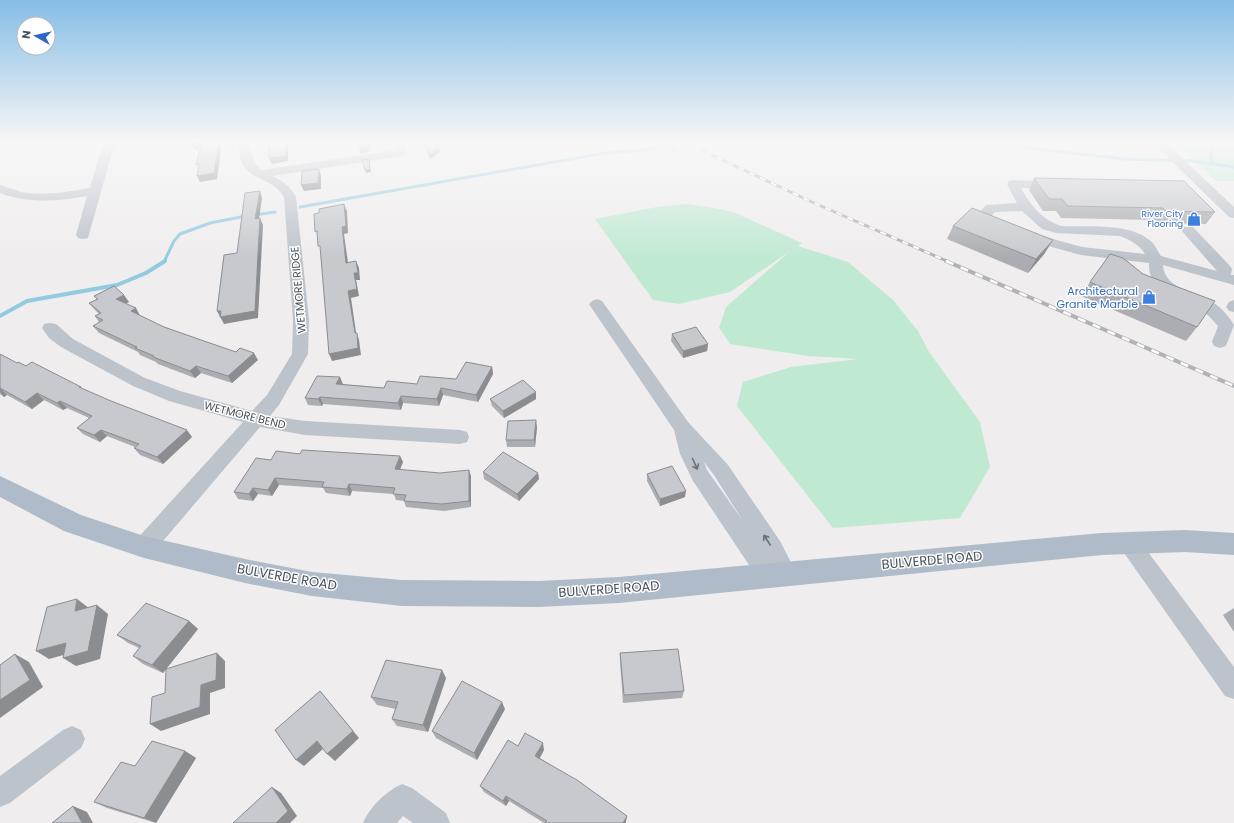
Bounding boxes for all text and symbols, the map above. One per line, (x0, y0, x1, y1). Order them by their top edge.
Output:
north arrow (16, 16, 56, 56)
text: N (18, 29, 35, 40)
place label: River City Flooring (1141, 208, 1183, 230)
shop icon: River City Flooring (1186, 211, 1202, 227)
street label: WETMORE RIDGE (286, 246, 310, 334)
place label: Architectural Granite Marble (1056, 283, 1138, 312)
shop icon: Architectural Granite Marble (1141, 289, 1157, 305)
street label: WETMORE BEND (202, 397, 288, 433)
one-way arrow (691, 457, 699, 469)
one-way arrow (762, 535, 771, 546)
street label: BULVERDE ROAD (881, 546, 983, 574)
street label: BULVERDE ROAD (236, 559, 338, 595)
street label: BULVERDE ROAD (558, 576, 660, 602)

